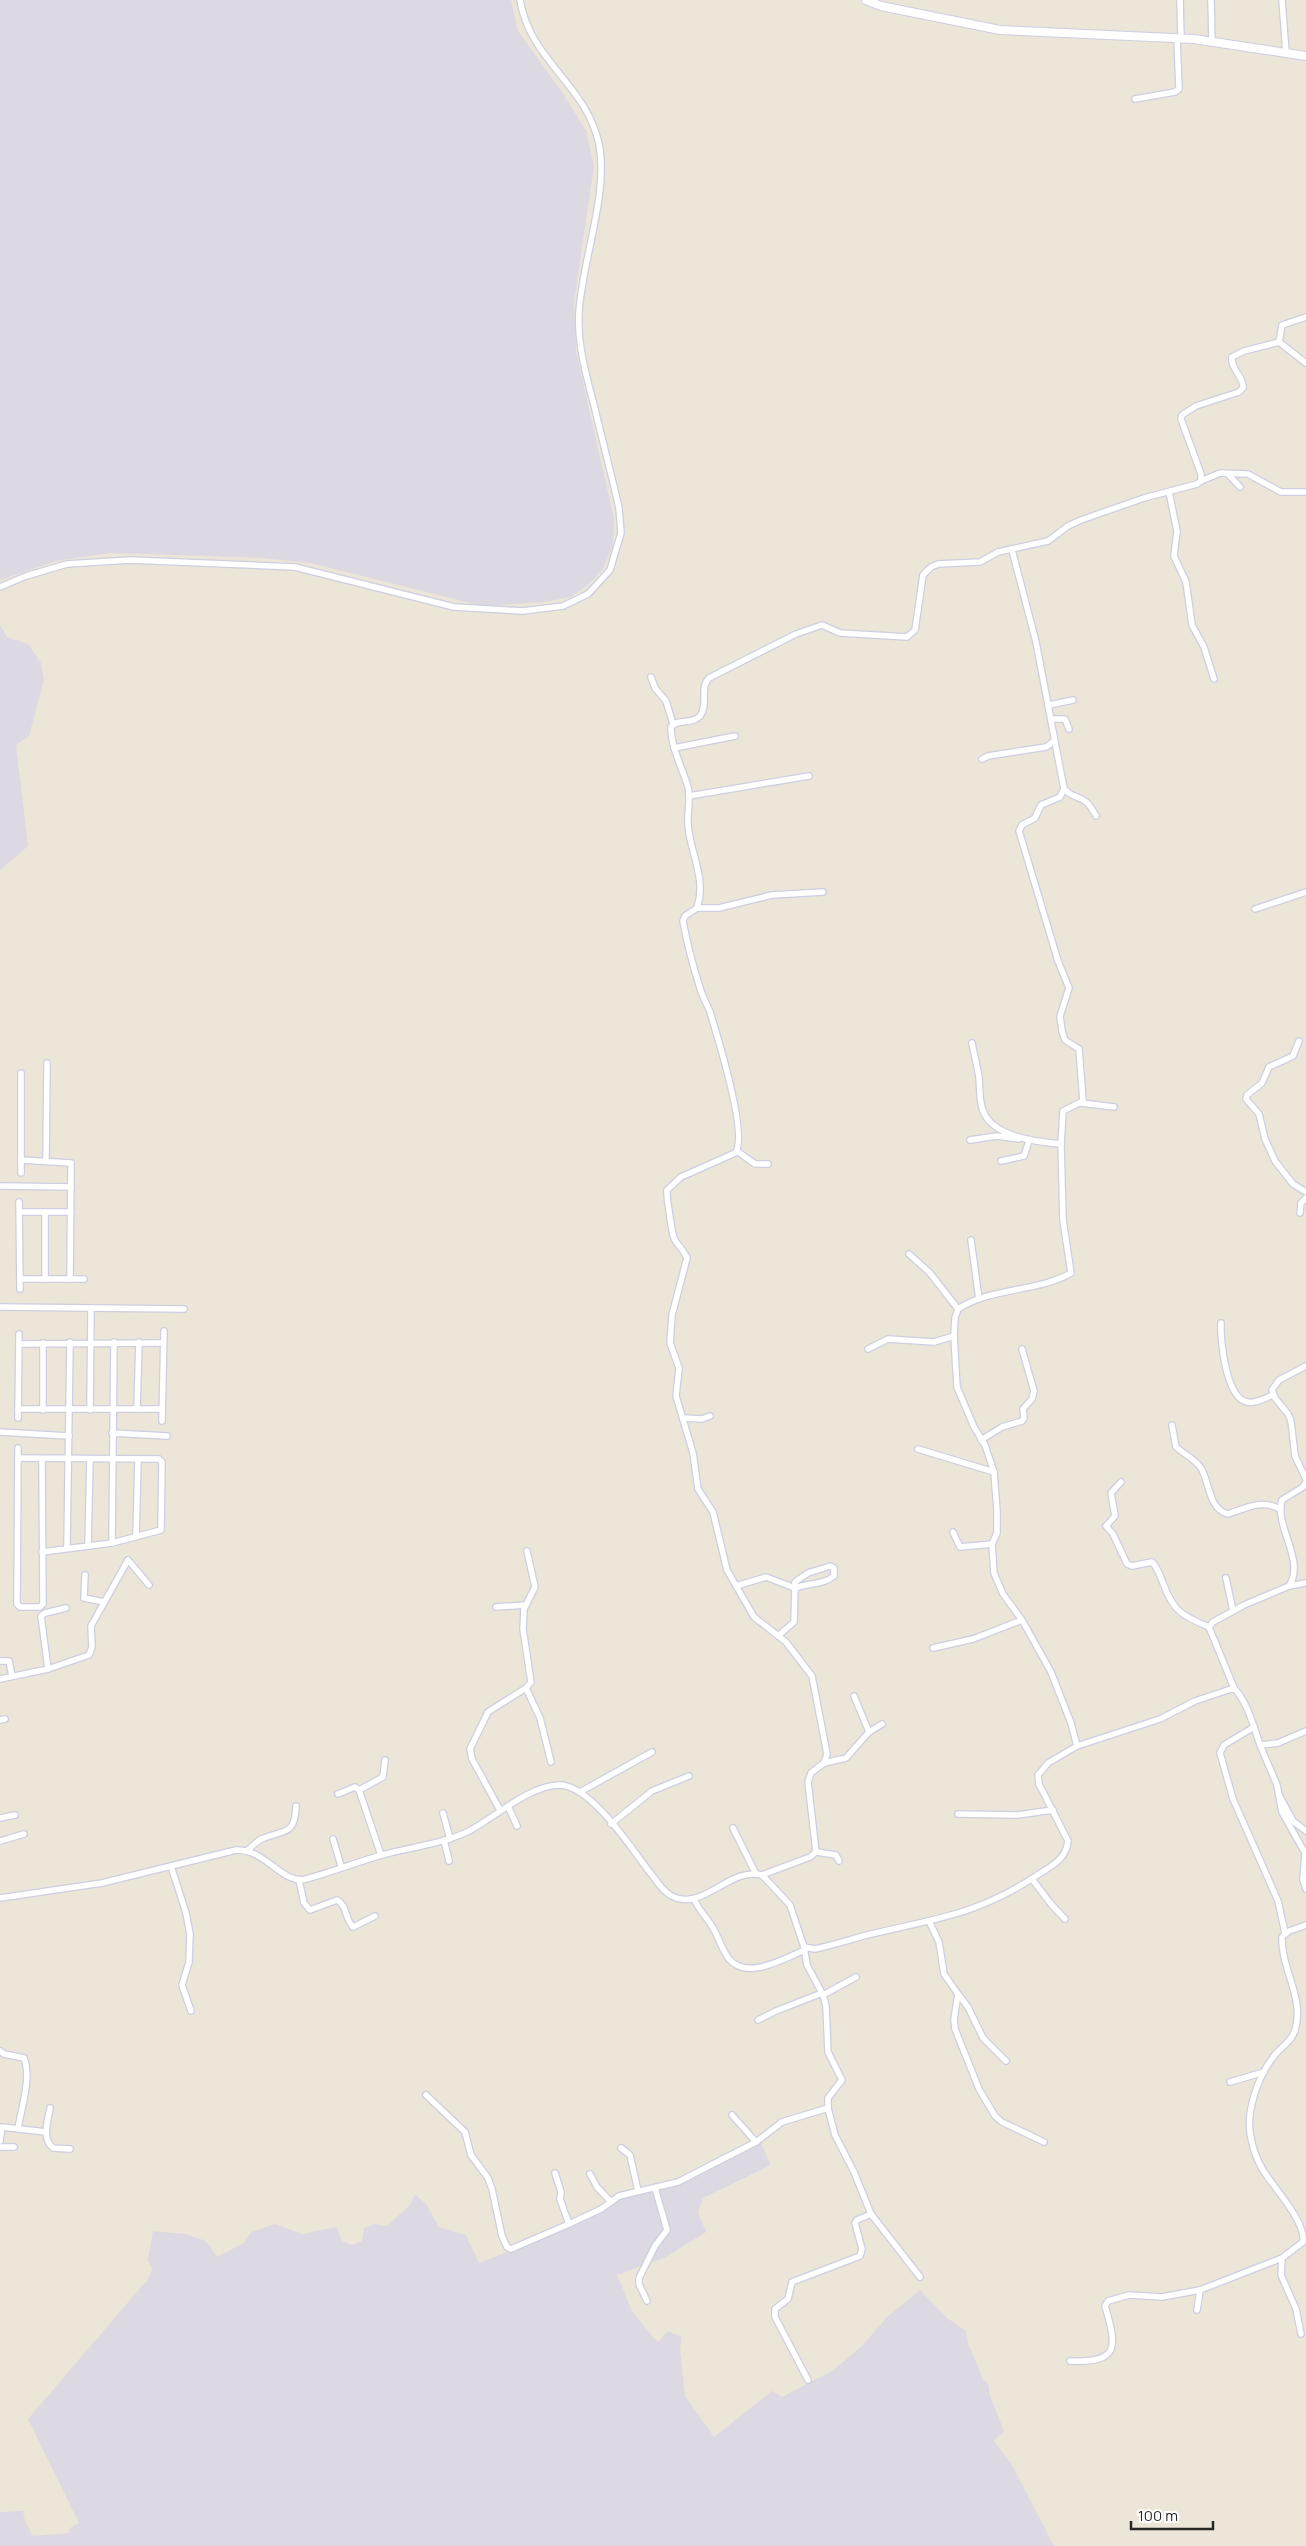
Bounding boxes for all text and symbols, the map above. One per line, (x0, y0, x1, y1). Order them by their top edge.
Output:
scale bar (1131, 2498, 1214, 2530)
text: 100 m (1138, 2505, 1178, 2526)

